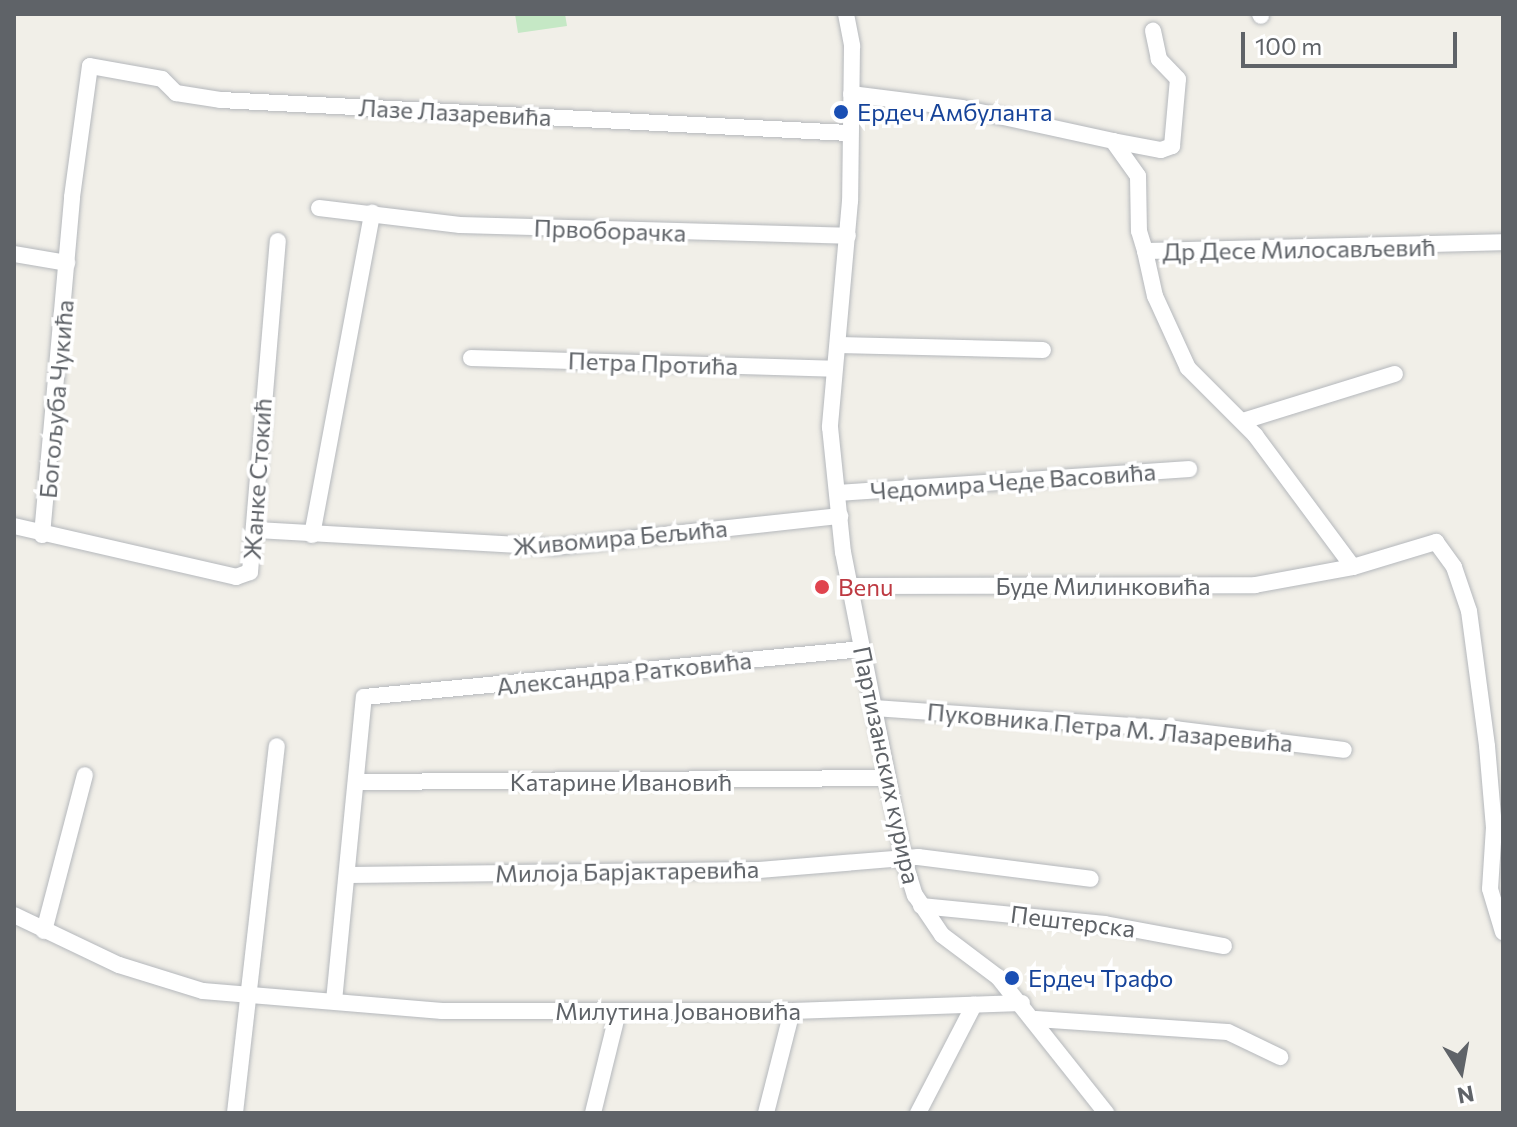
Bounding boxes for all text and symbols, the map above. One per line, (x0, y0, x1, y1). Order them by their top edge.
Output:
scale bar (1245, 16, 1461, 66)
text: 100 m (1255, 31, 1322, 60)
street label: Лазе Лазаревића (358, 93, 552, 131)
place label: Ердеч Амбуланта (857, 98, 1052, 126)
marker: Ердеч Амбуланта (832, 103, 850, 121)
street label: Првоборачка (533, 213, 687, 247)
street label: Др Десе Милосављевић (1162, 232, 1436, 266)
street label: Богољуба Чукића (33, 298, 79, 500)
street label: Петра Протића (567, 346, 739, 380)
street label: Жанке Стокић (237, 397, 277, 561)
street label: Чедомира Чеде Васовића (869, 457, 1157, 505)
street label: Живомира Бељића (511, 513, 729, 561)
street label: Буде Милинковића (996, 572, 1210, 600)
place label: Benu (838, 573, 893, 601)
marker: Benu (813, 578, 831, 596)
street label: Партизанских курира (848, 643, 926, 887)
street label: Александра Ратковића (495, 645, 753, 701)
street label: Пуковника Петра М. Лазаревића (926, 697, 1294, 757)
street label: Катарине Ивановић (510, 768, 732, 796)
street label: Милоја Барјактаревића (495, 854, 759, 888)
street label: Пештерска (1009, 899, 1137, 943)
place label: Ердеч Трафо (1028, 964, 1173, 992)
marker: Ердеч Трафо (1003, 969, 1021, 987)
street label: Милутина Јовановића (555, 997, 801, 1025)
north arrow (1421, 1031, 1501, 1111)
text: N (1455, 1080, 1476, 1110)

